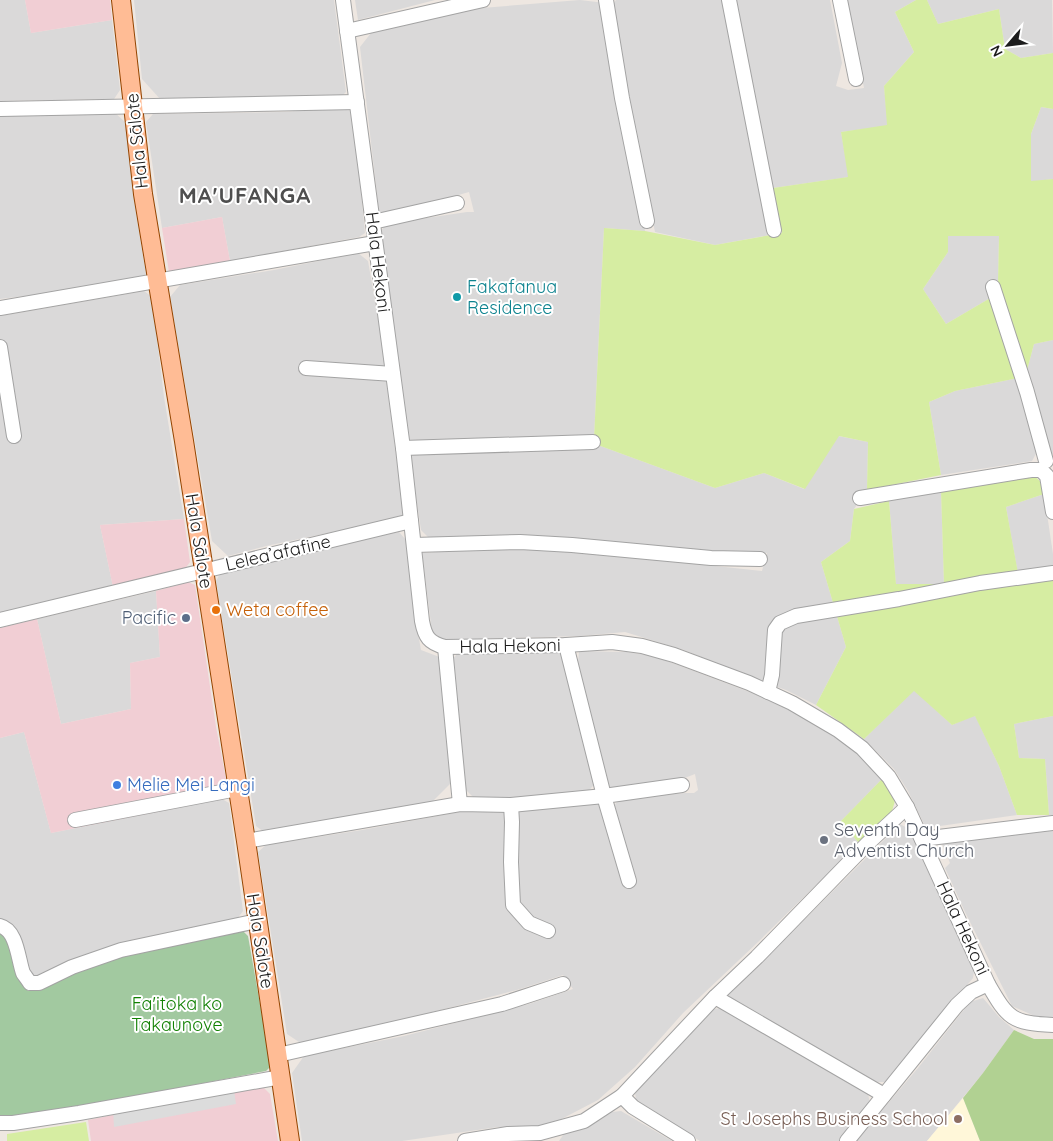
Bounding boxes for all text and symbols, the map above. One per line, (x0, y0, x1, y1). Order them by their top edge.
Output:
north arrow (983, 20, 1033, 70)
text: N (986, 42, 1007, 60)
street label: Hala Sālote (120, 92, 153, 190)
district label: MA'UFANGA (179, 181, 311, 209)
street label: Hala Hekoni (361, 210, 396, 314)
place label: Fakafanua Residence (467, 275, 557, 319)
marker: Fakafanua Residence (451, 291, 463, 303)
street label: Hala Sālote (181, 492, 218, 590)
street label: Lelea’afafine (223, 529, 333, 576)
place label: Weta coffee (226, 598, 329, 621)
marker: Weta coffee (210, 604, 222, 616)
place label: Pacific (122, 606, 176, 629)
marker: Pacific (180, 612, 192, 624)
street label: Hala Hekoni (459, 633, 561, 658)
place label: Melie Mei Langi (127, 773, 255, 796)
marker: Melie Mei Langi (111, 779, 123, 791)
place label: Seventh Day Adventist Church (834, 818, 974, 862)
marker: Seventh Day Adventist Church (818, 834, 830, 846)
street label: Hala Hekoni (932, 877, 995, 979)
street label: Hala Sālote (242, 892, 279, 990)
park label: Fa'itoka ko Takaunove (131, 992, 223, 1036)
place label: St Josephs Business School (720, 1107, 948, 1130)
marker: St Josephs Business School (952, 1113, 964, 1125)

